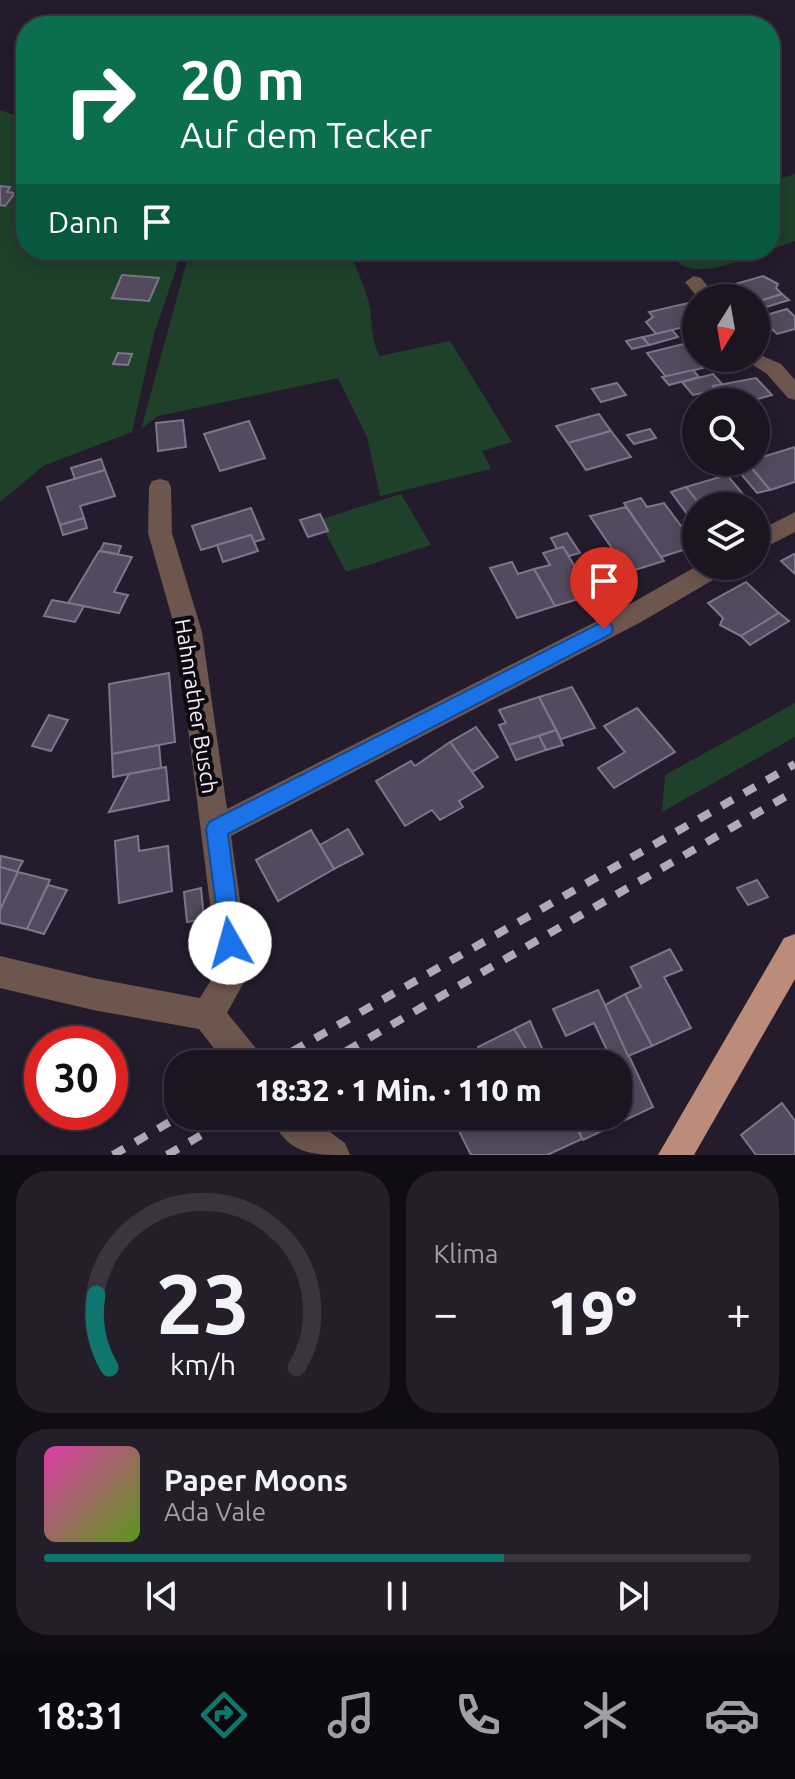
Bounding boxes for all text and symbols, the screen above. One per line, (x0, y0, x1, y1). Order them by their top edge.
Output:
icon: right (48, 48, 152, 152)
text: 20 m (180, 48, 305, 111)
text: Auf dem Tecker (180, 114, 432, 155)
icon: arrive (135, 200, 179, 244)
text: Dann (48, 205, 119, 239)
north arrow (682, 284, 770, 372)
map controls (682, 284, 770, 580)
button: search (682, 388, 770, 476)
button: layers (682, 492, 770, 580)
pin (570, 547, 638, 629)
icon: arrive (582, 559, 626, 603)
street label: Hahnrather Busch (171, 617, 223, 795)
position arrow (188, 901, 272, 985)
speed limit sign: 30 (24, 1026, 128, 1130)
text: 18:32 · 1 Min. · 110 m (254, 1073, 542, 1107)
text: Klima (434, 1239, 498, 1268)
text: 23 (156, 1256, 250, 1350)
text: 19° (548, 1279, 637, 1346)
text: − (434, 1288, 458, 1337)
text: + (726, 1288, 751, 1337)
text: km/h (170, 1348, 236, 1380)
text: Paper Moons (164, 1463, 348, 1497)
text: Ada Vale (164, 1497, 266, 1526)
icon: previous (140, 1574, 184, 1618)
icon: pause (375, 1574, 419, 1618)
icon: next (611, 1574, 655, 1618)
icon: directions (196, 1687, 252, 1743)
icon: music (323, 1687, 379, 1743)
icon: phone (450, 1687, 506, 1743)
icon: climate (577, 1687, 633, 1743)
icon: car (704, 1687, 760, 1743)
text: 18:31 (35, 1695, 125, 1736)

